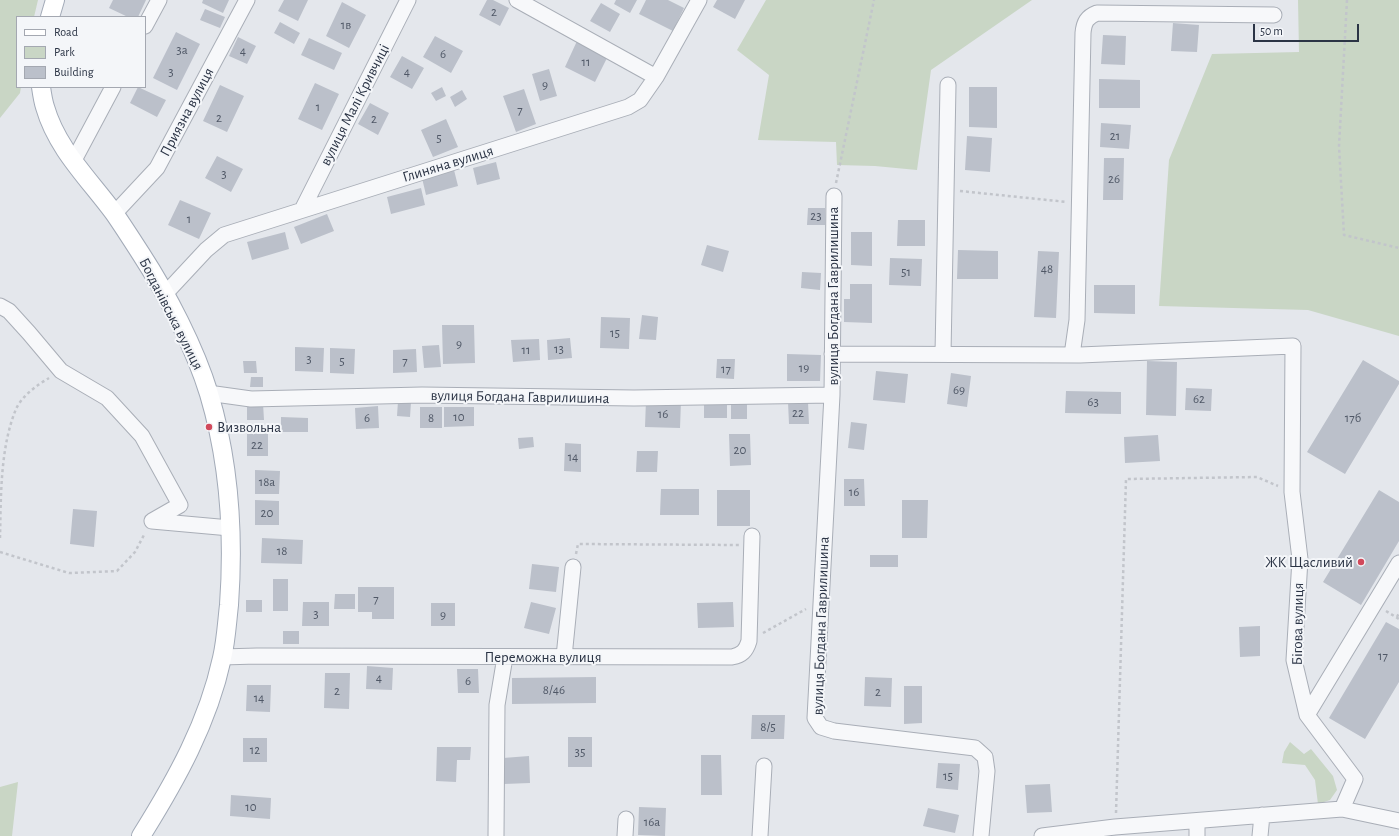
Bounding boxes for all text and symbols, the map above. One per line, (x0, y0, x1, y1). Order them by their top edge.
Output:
house number: 2 (491, 4, 497, 20)
legend (16, 16, 146, 88)
scale bar (1255, 16, 1361, 42)
house number: 1в (341, 17, 351, 33)
text: 50 m (1260, 25, 1283, 37)
text: Road (54, 26, 78, 38)
street label: вулиця Малі Кривчиці (317, 41, 393, 169)
house number: 3а (176, 42, 188, 58)
house number: 4 (240, 43, 246, 59)
text: Park (54, 46, 75, 58)
house number: 6 (440, 46, 446, 62)
house number: 11 (582, 54, 590, 70)
street label: Приязна вулиця (156, 64, 218, 160)
house number: 3 (168, 64, 174, 80)
house number: 4 (404, 64, 410, 80)
text: Building (54, 66, 94, 78)
house number: 9 (542, 77, 548, 93)
house number: 1 (316, 99, 320, 115)
house number: 7 (517, 102, 523, 118)
house number: 2 (216, 110, 222, 126)
house number: 2 (371, 111, 377, 127)
house number: 21 (1110, 128, 1120, 144)
house number: 5 (436, 130, 442, 146)
street label: Глиняна вулиця (400, 142, 496, 186)
house number: 3 (221, 166, 227, 182)
house number: 26 (1108, 171, 1120, 187)
street label: вулиця Богдана Гаврилишина (824, 207, 842, 385)
house number: 23 (810, 208, 822, 224)
house number: 1 (187, 211, 191, 227)
street label: Богданівська вулиця (135, 255, 207, 373)
house number: 48 (1041, 261, 1053, 277)
house number: 51 (901, 264, 911, 280)
house number: 15 (610, 325, 620, 341)
house number: 9 (456, 336, 462, 352)
house number: 13 (554, 341, 564, 357)
house number: 11 (522, 342, 530, 358)
house number: 3 (306, 351, 312, 367)
house number: 5 (339, 353, 345, 369)
house number: 7 (402, 353, 408, 369)
house number: 19 (799, 360, 809, 376)
house number: 17 (721, 361, 731, 377)
house number: 69 (953, 382, 965, 398)
street label: вулиця Богдана Гаврилишина (430, 386, 610, 408)
house number: 62 (1193, 391, 1205, 407)
house number: 63 (1087, 394, 1099, 410)
house number: 22 (792, 405, 804, 421)
house number: 16 (658, 406, 668, 422)
house number: 10 (453, 409, 465, 425)
house number: 6 (364, 410, 370, 426)
house number: 8 (428, 410, 434, 426)
house number: 17б (1345, 410, 1361, 426)
place label: Визвольна (217, 418, 281, 436)
marker: Визвольна (204, 422, 214, 432)
house number: 22 (251, 437, 263, 453)
house number: 20 (734, 442, 746, 458)
house number: 14 (568, 449, 578, 465)
house number: 18а (259, 474, 275, 490)
house number: 16 (849, 484, 859, 500)
house number: 20 (261, 505, 273, 521)
street label: вулиця Богдана Гаврилишина (809, 536, 833, 716)
house number: 18 (277, 543, 287, 559)
place label: ЖК Щасливий (1265, 553, 1353, 571)
marker: ЖК Щасливий (1356, 557, 1366, 567)
street label: Бігова вулиця (1288, 582, 1308, 666)
house number: 7 (373, 591, 379, 607)
house number: 3 (313, 606, 319, 622)
house number: 9 (440, 607, 446, 623)
street label: Переможна вулиця (485, 648, 601, 666)
house number: 17 (1378, 648, 1388, 664)
house number: 4 (376, 670, 382, 686)
house number: 6 (465, 673, 471, 689)
house number: 8/46 (543, 682, 565, 698)
house number: 2 (334, 683, 340, 699)
house number: 2 (875, 684, 881, 700)
house number: 14 (254, 690, 264, 706)
house number: 8/5 (760, 719, 776, 735)
house number: 12 (250, 742, 260, 758)
house number: 35 (575, 744, 585, 760)
house number: 15 (943, 768, 953, 784)
house number: 10 (245, 799, 257, 815)
house number: 16а (644, 814, 660, 830)

